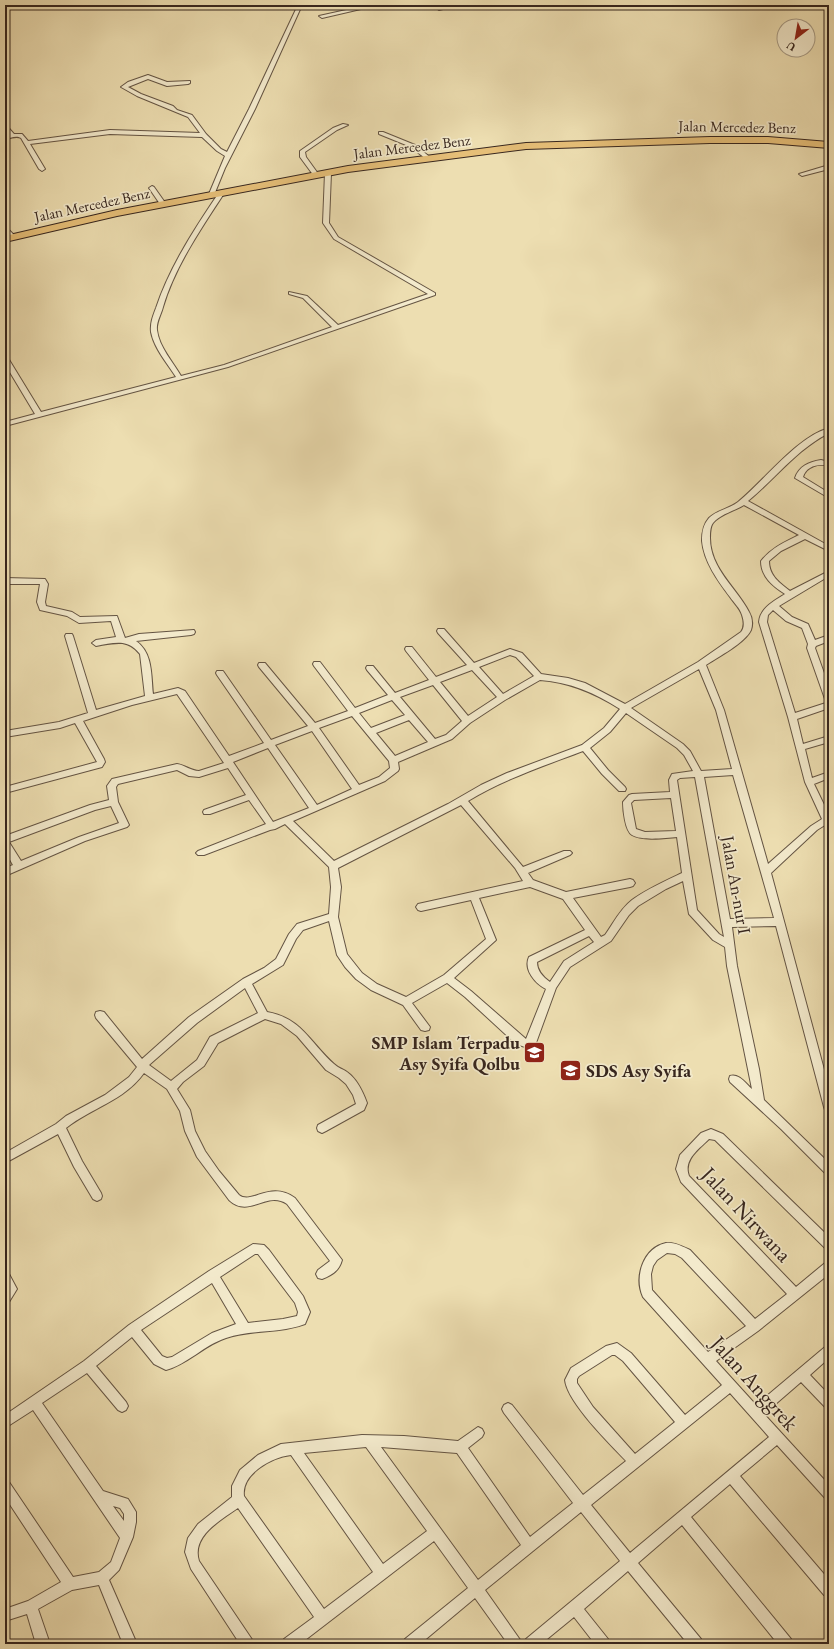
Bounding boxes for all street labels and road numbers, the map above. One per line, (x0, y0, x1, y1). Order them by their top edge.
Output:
street label: Jalan Mercedez Benz (676, 116, 796, 137)
street label: Jalan Mercedez Benz (350, 130, 472, 163)
street label: Jalan Mercedez Benz (30, 183, 152, 226)
street label: Jalan An-nur I (716, 832, 756, 936)
street label: Jalan Nirwana (694, 1159, 798, 1268)
street label: Jalan Anggrek (703, 1328, 806, 1438)

